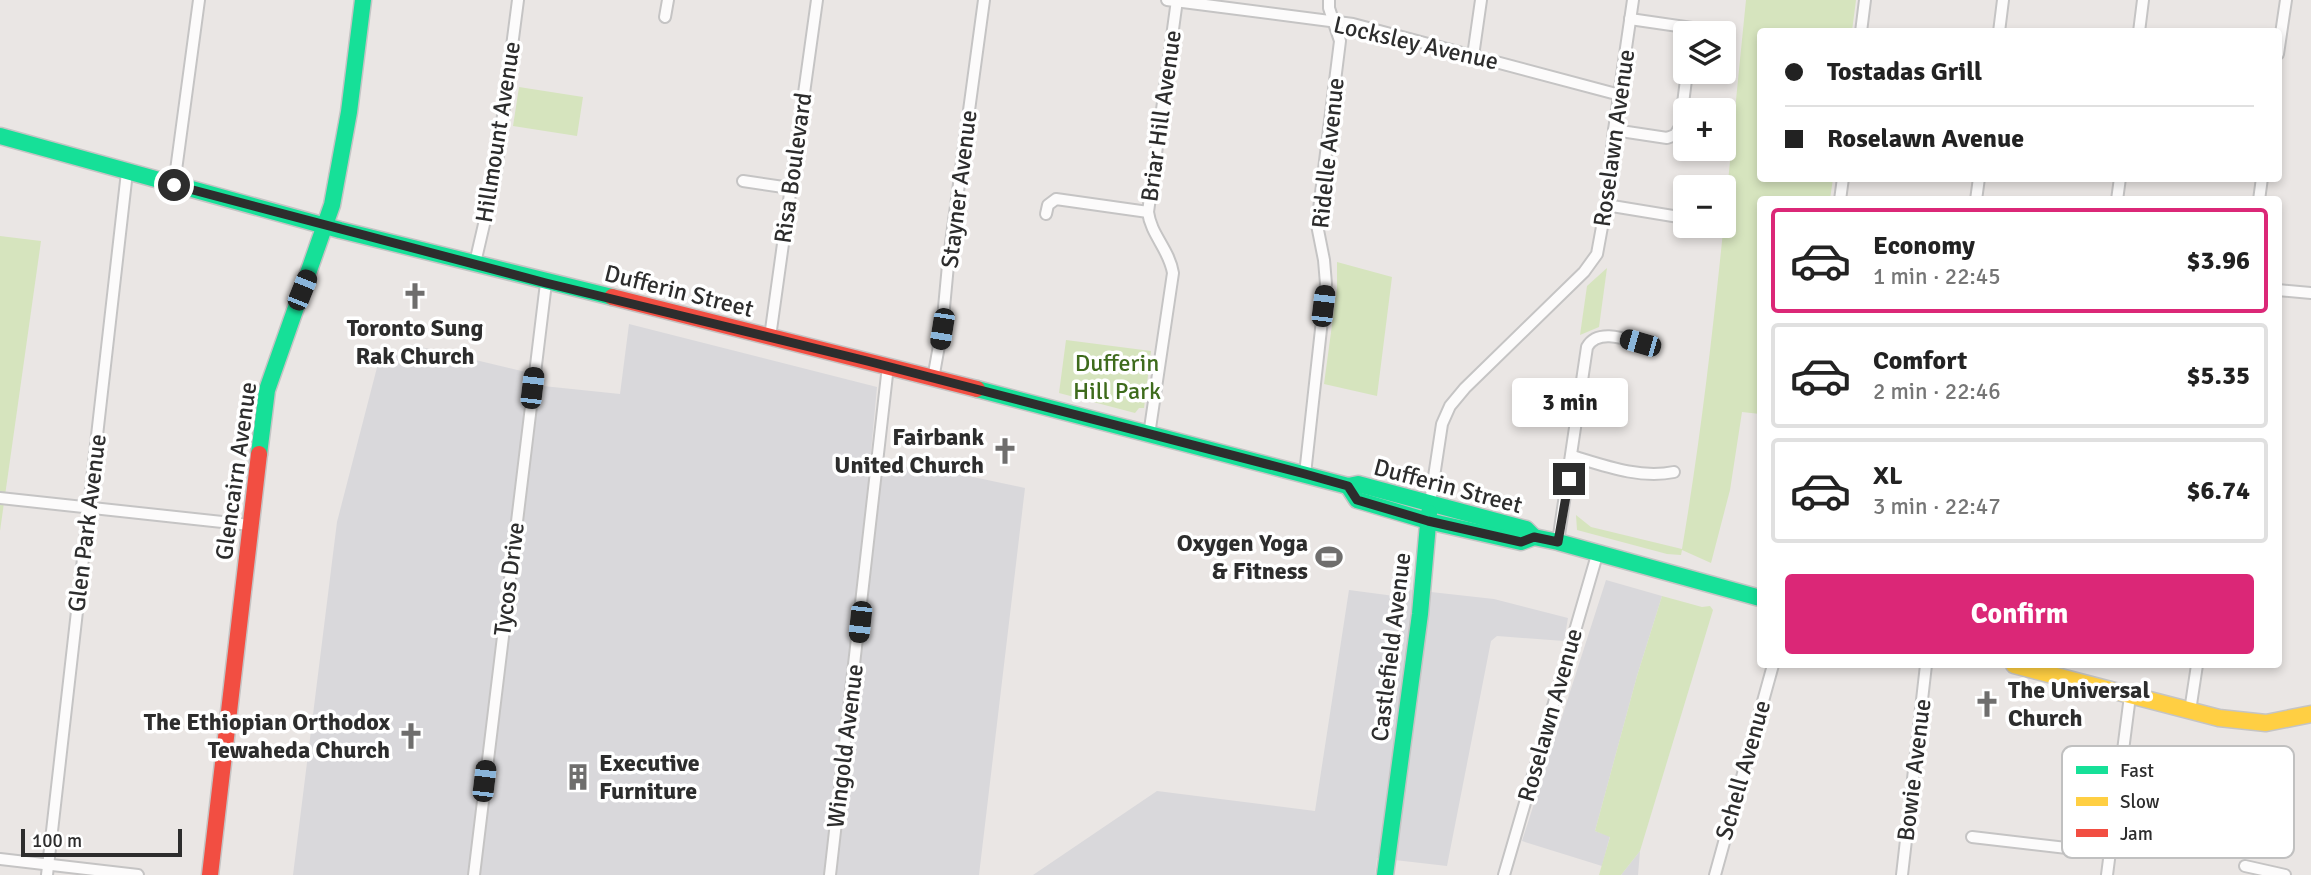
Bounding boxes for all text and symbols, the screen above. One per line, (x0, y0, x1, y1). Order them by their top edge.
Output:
street label: Locksley Avenue (1331, 9, 1501, 77)
map controls (1673, 21, 1736, 238)
button: layers (1673, 21, 1736, 84)
street label: Briar Hill Avenue (1134, 28, 1188, 204)
street label: Hillmount Avenue (469, 39, 527, 225)
street label: Roselawn Avenue (1587, 47, 1641, 229)
text: Tostadas Grill (1827, 56, 1982, 88)
street label: Ridelle Avenue (1305, 76, 1351, 230)
street label: Risa Boulevard (768, 91, 818, 245)
button: + (1673, 98, 1736, 161)
street label: Stayner Avenue (934, 108, 984, 270)
text: Roselawn Avenue (1827, 123, 2024, 155)
route start (158, 169, 190, 201)
button: − (1673, 175, 1736, 238)
icon: car (1789, 229, 1852, 292)
text: Economy (1873, 230, 1975, 262)
text: $3.96 (2186, 245, 2250, 277)
street label: Dufferin Street (601, 258, 757, 324)
text: 1 min · 22:45 (1873, 262, 2001, 291)
car (285, 267, 320, 313)
church icon: Toronto Sung Rak Church (400, 281, 430, 311)
car (1311, 284, 1336, 328)
car (929, 307, 956, 351)
place label: Toronto Sung Rak Church (347, 313, 483, 371)
car (1617, 327, 1664, 359)
icon: car (1789, 344, 1852, 407)
text: Comfort (1873, 345, 1967, 377)
park label: Dufferin Hill Park (1073, 348, 1161, 406)
text: $5.35 (2186, 360, 2250, 392)
car (520, 366, 545, 410)
text: 2 min · 22:46 (1873, 377, 2001, 406)
callout: 3 min (1511, 378, 1627, 426)
street label: Glencairn Avenue (209, 380, 263, 562)
text: 3 min (1542, 388, 1598, 417)
place label: Fairbank United Church (834, 422, 984, 480)
street label: Glen Park Avenue (61, 432, 113, 614)
church icon: Fairbank United Church (990, 436, 1020, 466)
street label: Dufferin Street (1370, 452, 1526, 520)
icon: car (1789, 459, 1852, 522)
text: XL (1873, 460, 1903, 492)
route end (1553, 463, 1585, 495)
text: $6.74 (2186, 475, 2250, 507)
text: 3 min · 22:47 (1873, 492, 2001, 521)
street label: Tycos Drive (487, 521, 531, 637)
place label: Oxygen Yoga & Fitness (1177, 528, 1308, 586)
sports icon: Oxygen Yoga & Fitness (1314, 542, 1344, 572)
street label: Castlefield Avenue (1365, 551, 1417, 743)
button: Confirm (1785, 574, 2254, 654)
car (848, 600, 873, 644)
street label: Roselawn Avenue (1511, 625, 1589, 805)
street label: Wingold Avenue (820, 662, 870, 830)
place label: The Universal Church (2008, 675, 2150, 733)
church icon: The Universal Church (1972, 689, 2002, 719)
street label: Schell Avenue (1709, 697, 1777, 843)
street label: Bowie Avenue (1890, 697, 1938, 843)
place label: The Ethiopian Orthodox Tewaheda Church (144, 707, 390, 765)
church icon: The Ethiopian Orthodox Tewaheda Church (396, 721, 426, 751)
legend (2062, 746, 2294, 858)
place label: Executive Furniture (599, 748, 700, 806)
car (472, 759, 497, 803)
text: Fast (2120, 759, 2154, 783)
building icon: Executive Furniture (563, 762, 593, 792)
text: Slow (2120, 790, 2160, 814)
text: Jam (2120, 822, 2153, 846)
scale bar (21, 826, 182, 858)
text: 100 m (32, 829, 82, 853)

